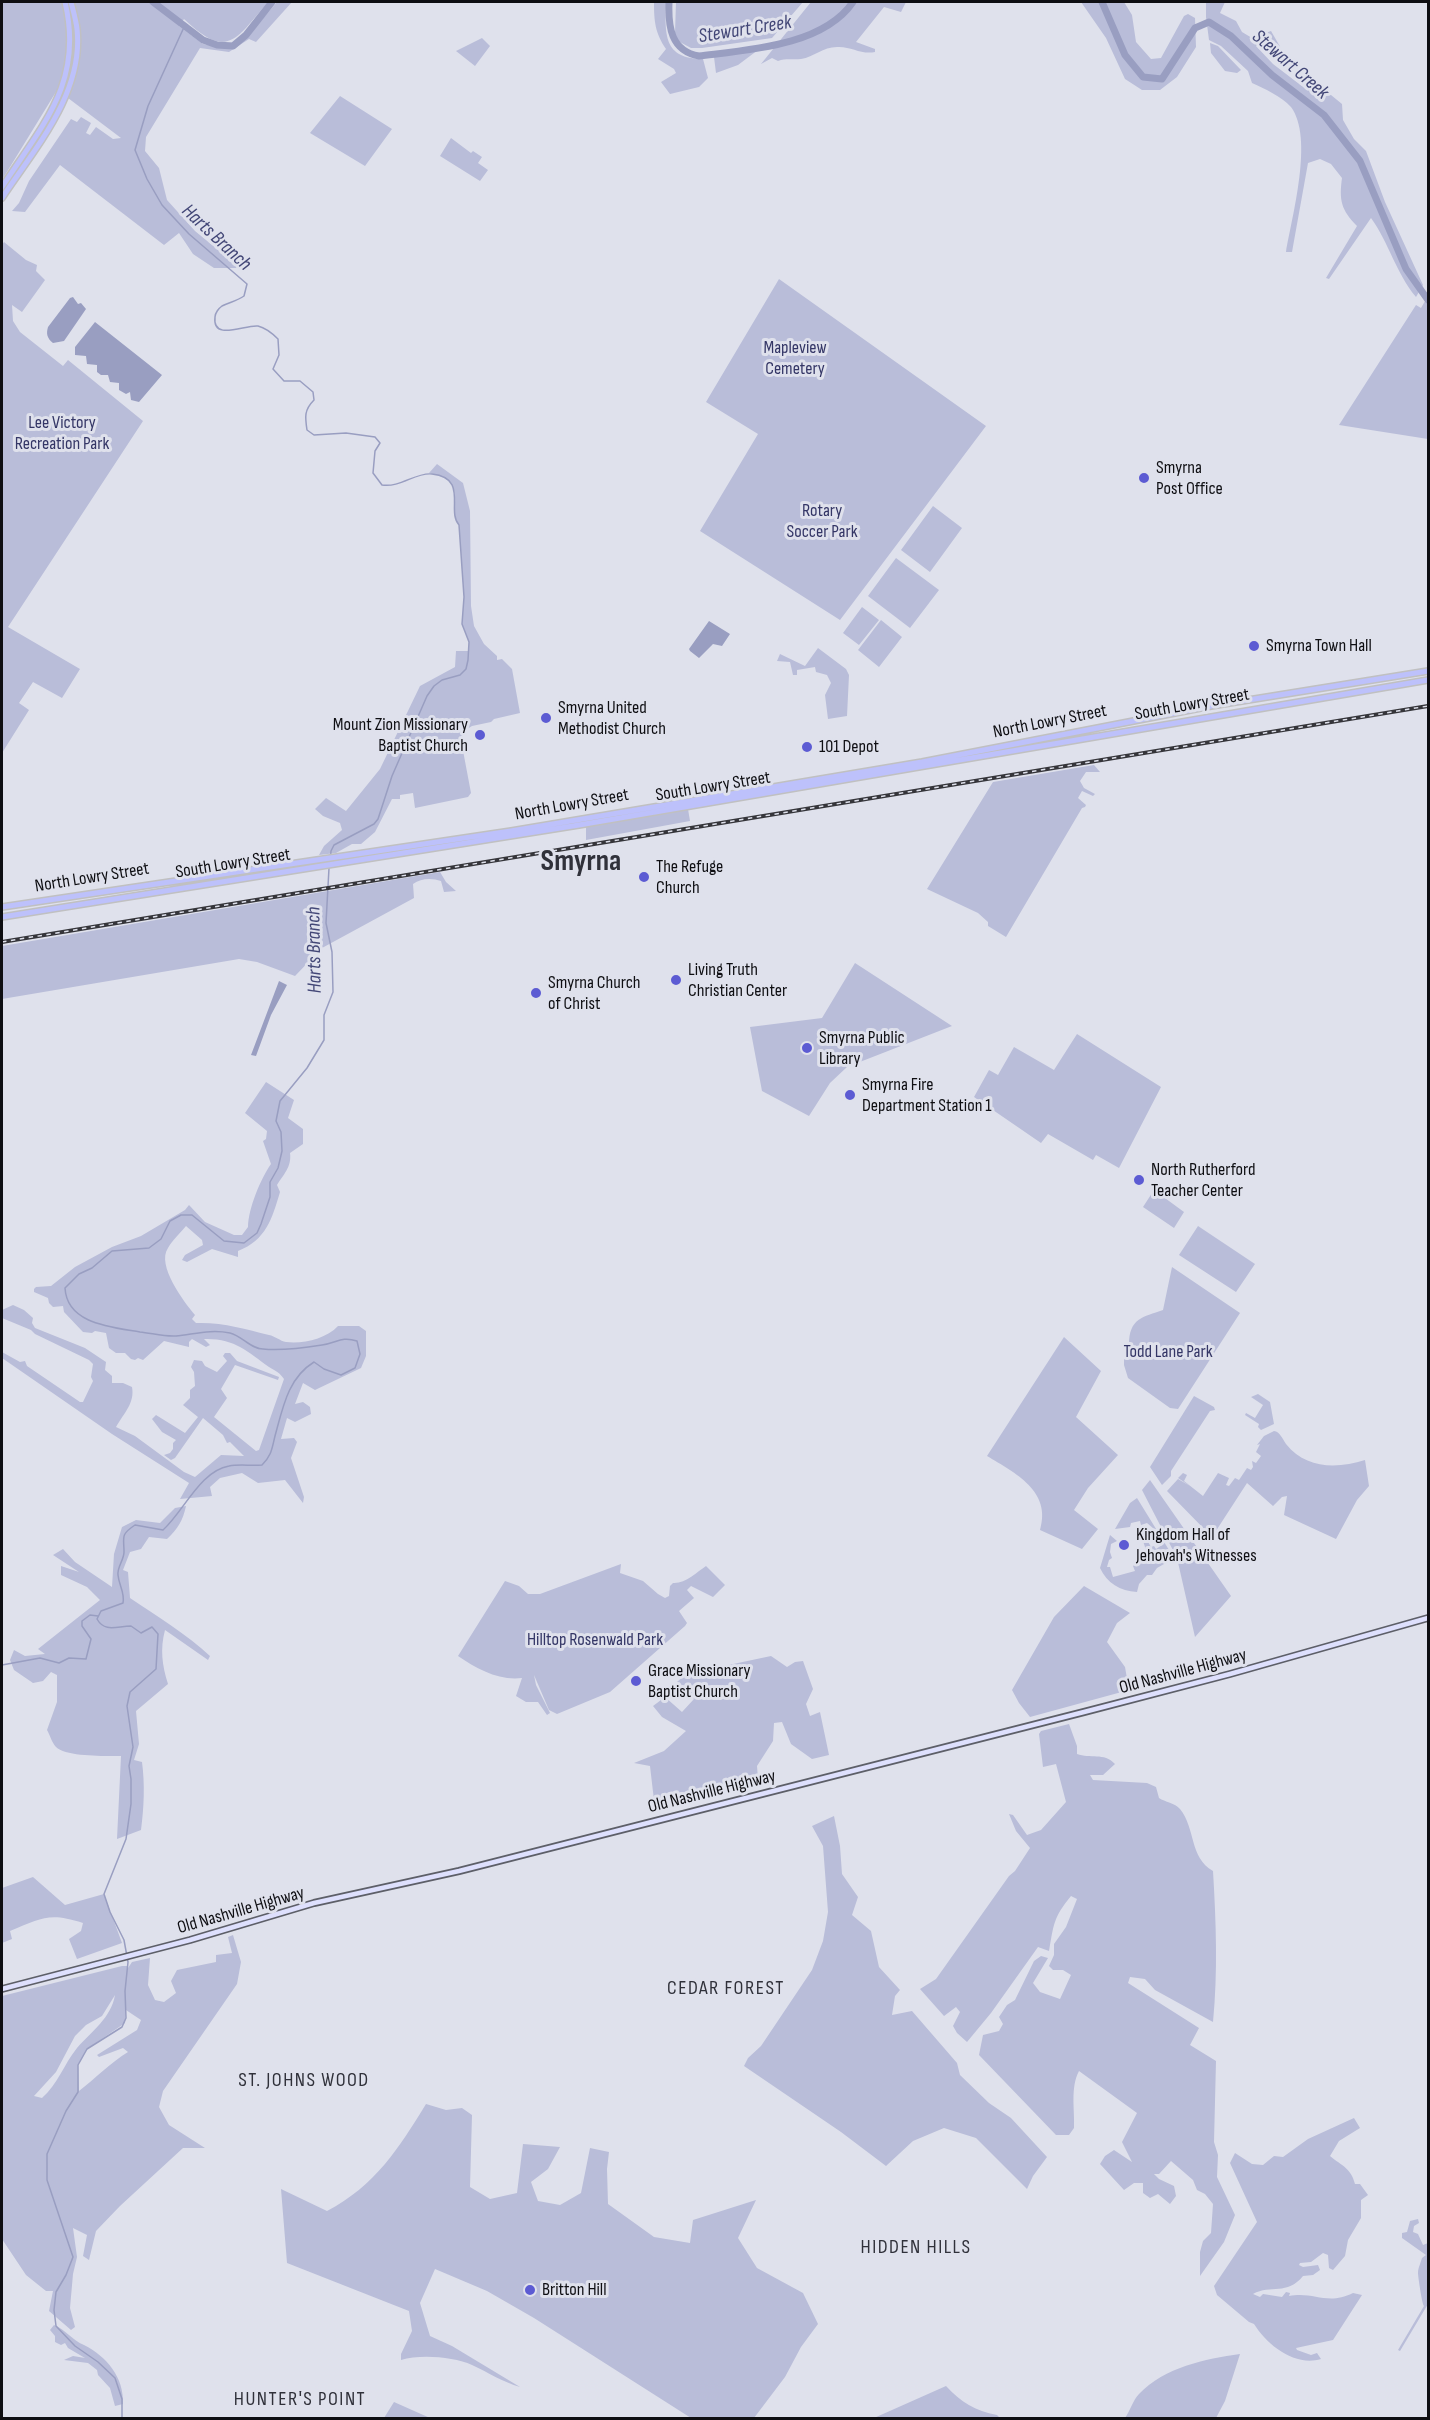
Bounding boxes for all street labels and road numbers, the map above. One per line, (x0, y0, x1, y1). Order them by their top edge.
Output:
street label: South Lowry Street (1133, 684, 1251, 726)
street label: North Lowry Street (991, 700, 1109, 744)
street label: South Lowry Street (654, 767, 772, 807)
street label: North Lowry Street (513, 784, 631, 826)
street label: South Lowry Street (174, 844, 292, 884)
street label: North Lowry Street (33, 858, 151, 898)
street label: Old Nashville Highway (1117, 1645, 1249, 1699)
street label: Old Nashville Highway (646, 1766, 778, 1818)
street label: Old Nashville Highway (175, 1883, 307, 1939)

